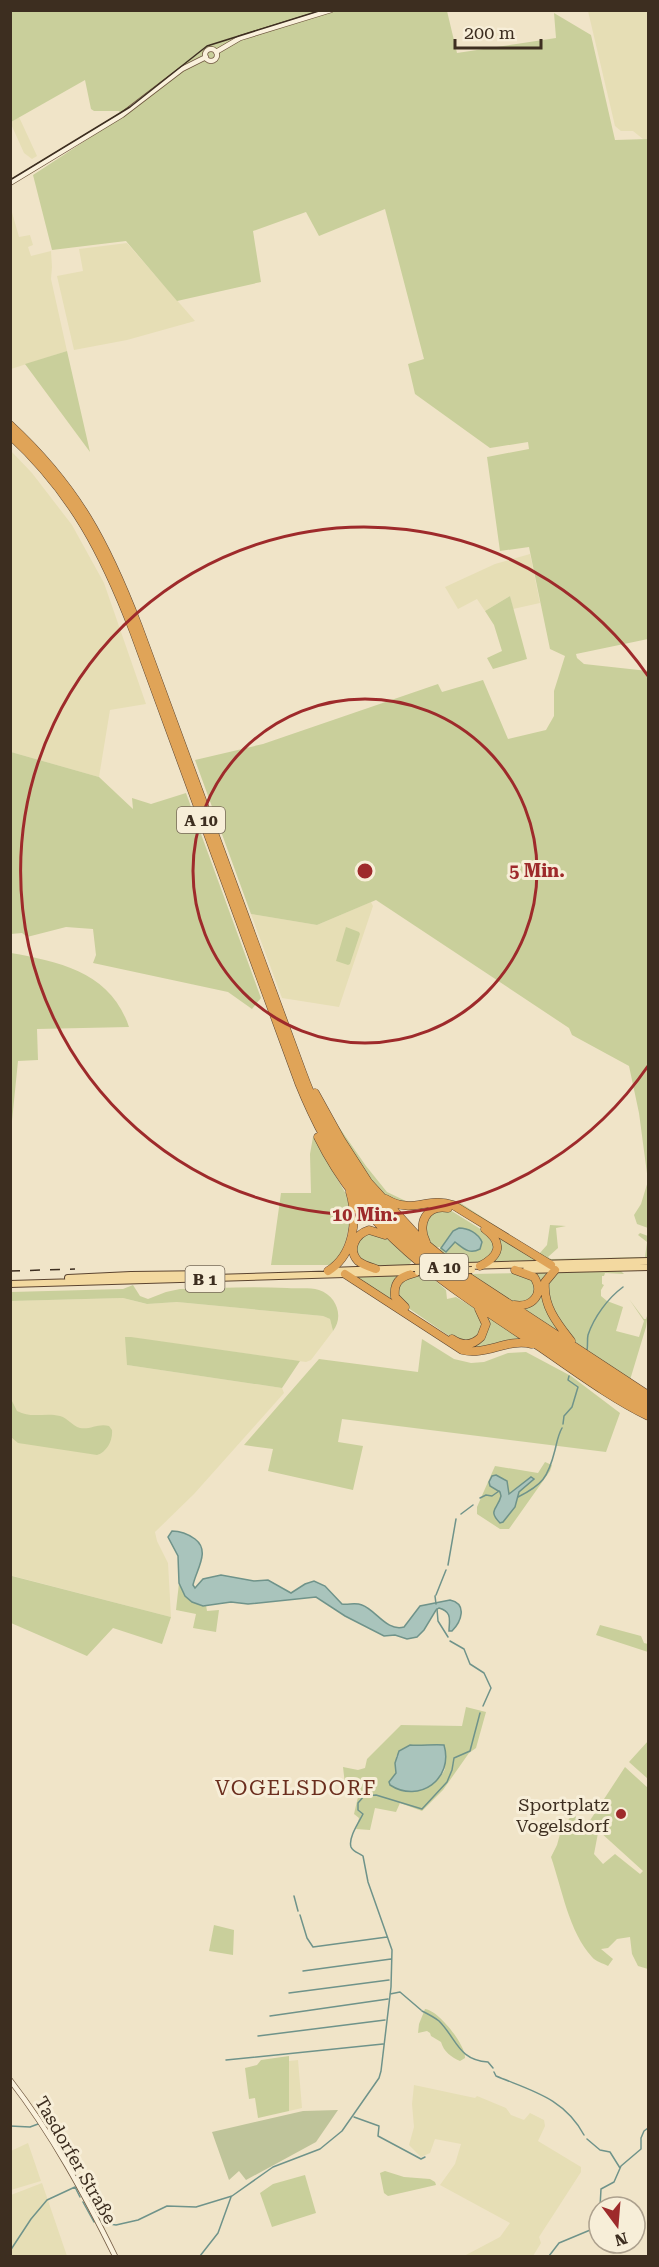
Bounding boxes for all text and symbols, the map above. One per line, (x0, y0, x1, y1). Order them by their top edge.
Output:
scale bar (455, 12, 540, 50)
text: 200 m (464, 22, 515, 43)
road number: A 10 (177, 807, 225, 833)
text: 5 Min. (509, 860, 565, 881)
centre of rings (355, 861, 375, 881)
text: 10 Min. (332, 1204, 398, 1225)
road number: A 10 (420, 1254, 468, 1280)
road number: B 1 (186, 1266, 224, 1292)
district label: VOGELSDORF (215, 1776, 377, 1800)
place label: Sportplatz Vogelsdorf (516, 1794, 610, 1836)
marker: Sportplatz Vogelsdorf (614, 1807, 628, 1821)
street label: Tasdorfer Straße (31, 2092, 121, 2228)
north arrow (587, 2195, 647, 2255)
text: N (612, 2228, 630, 2250)

